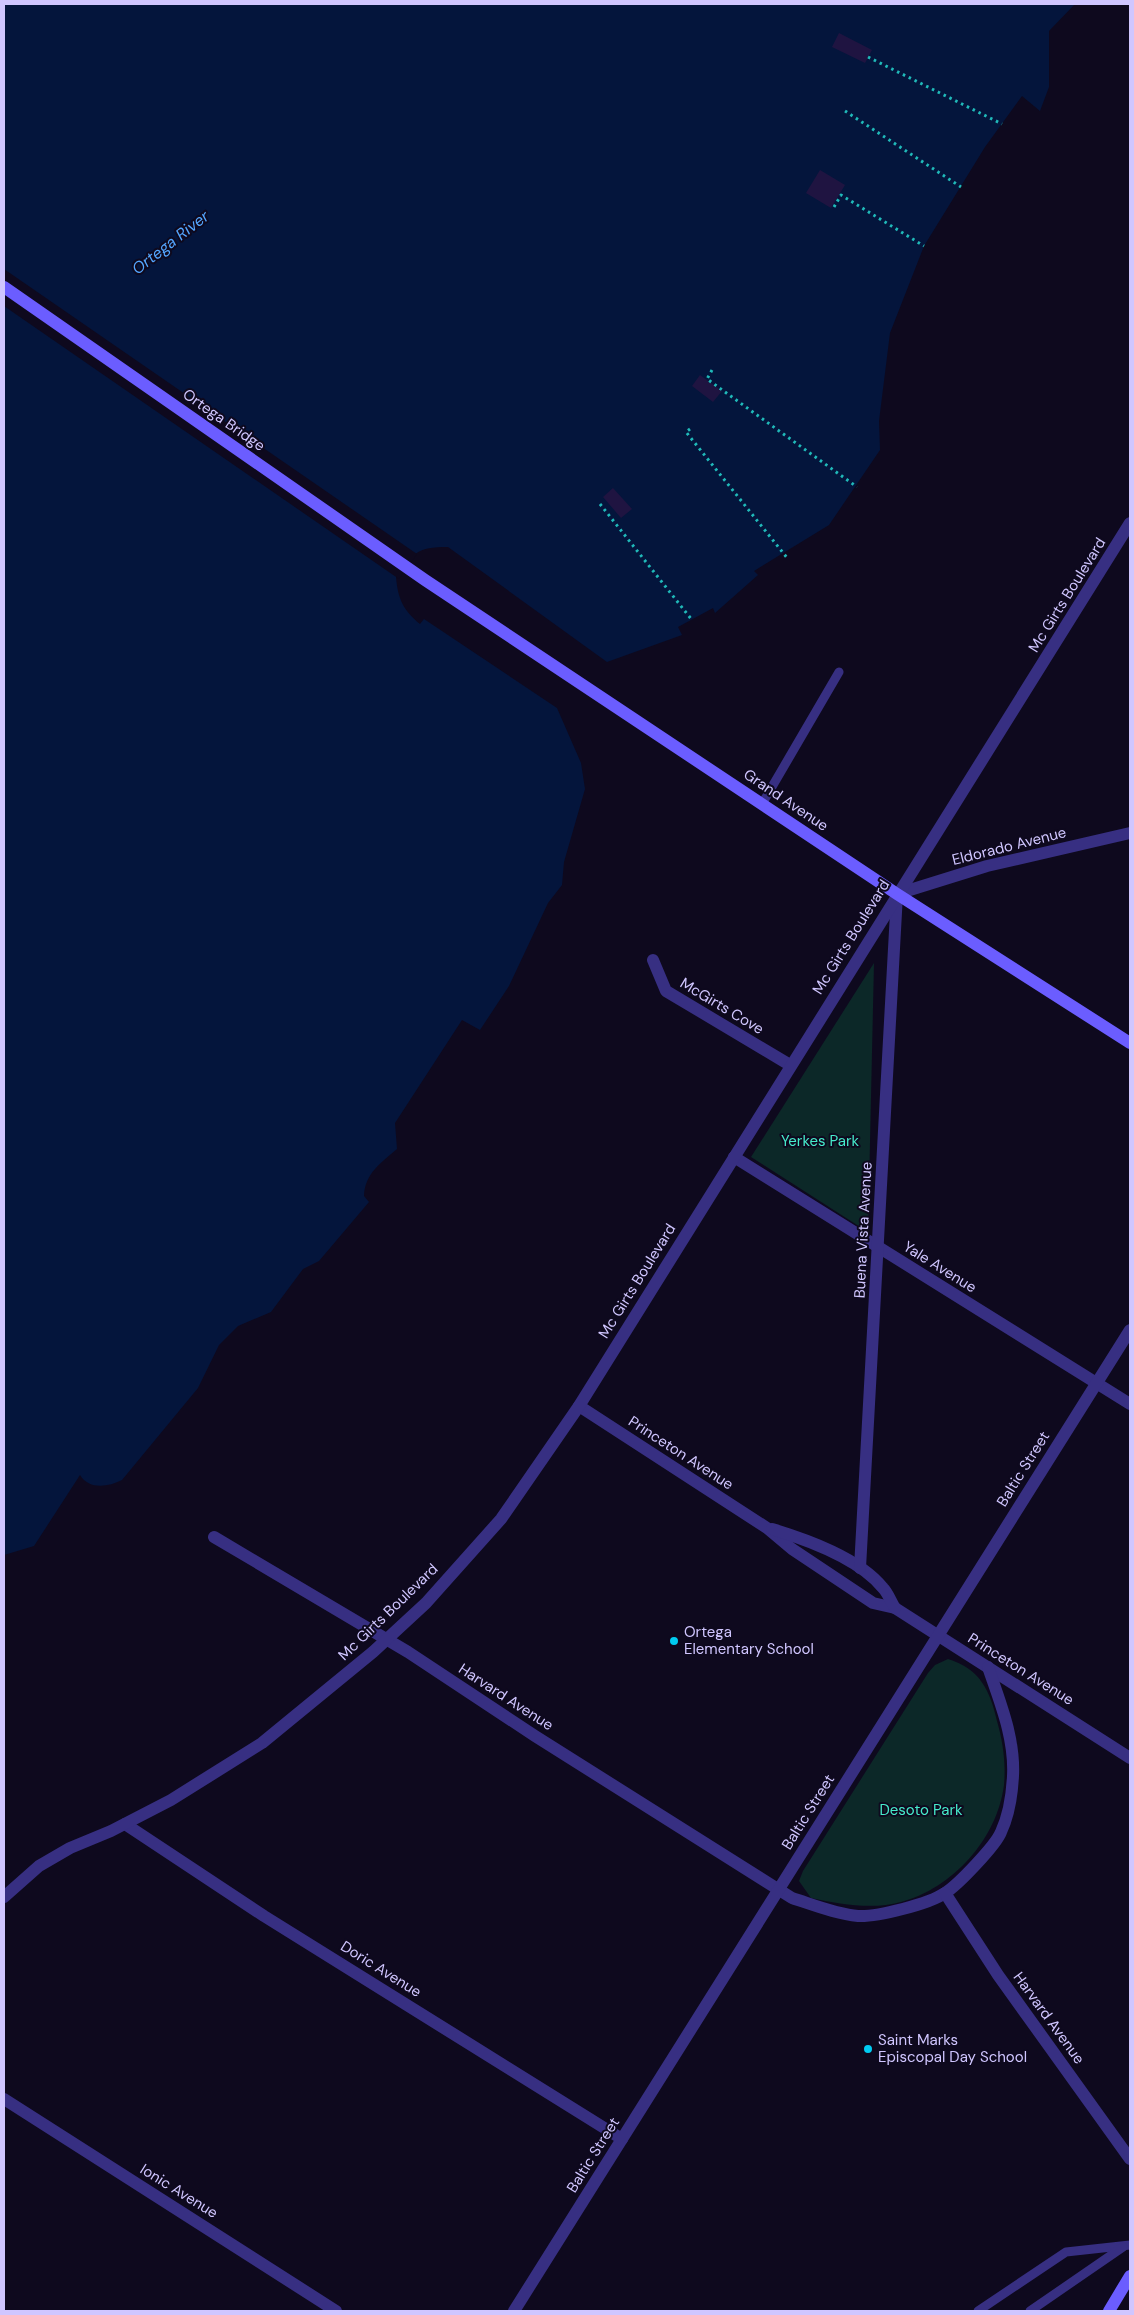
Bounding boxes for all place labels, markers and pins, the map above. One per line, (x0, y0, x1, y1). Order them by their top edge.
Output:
place label: Ortega Elementary School (684, 1622, 814, 1659)
marker: Ortega Elementary School (668, 1635, 680, 1647)
place label: Saint Marks Episcopal Day School (878, 2030, 1027, 2067)
marker: Saint Marks Episcopal Day School (862, 2043, 874, 2055)

